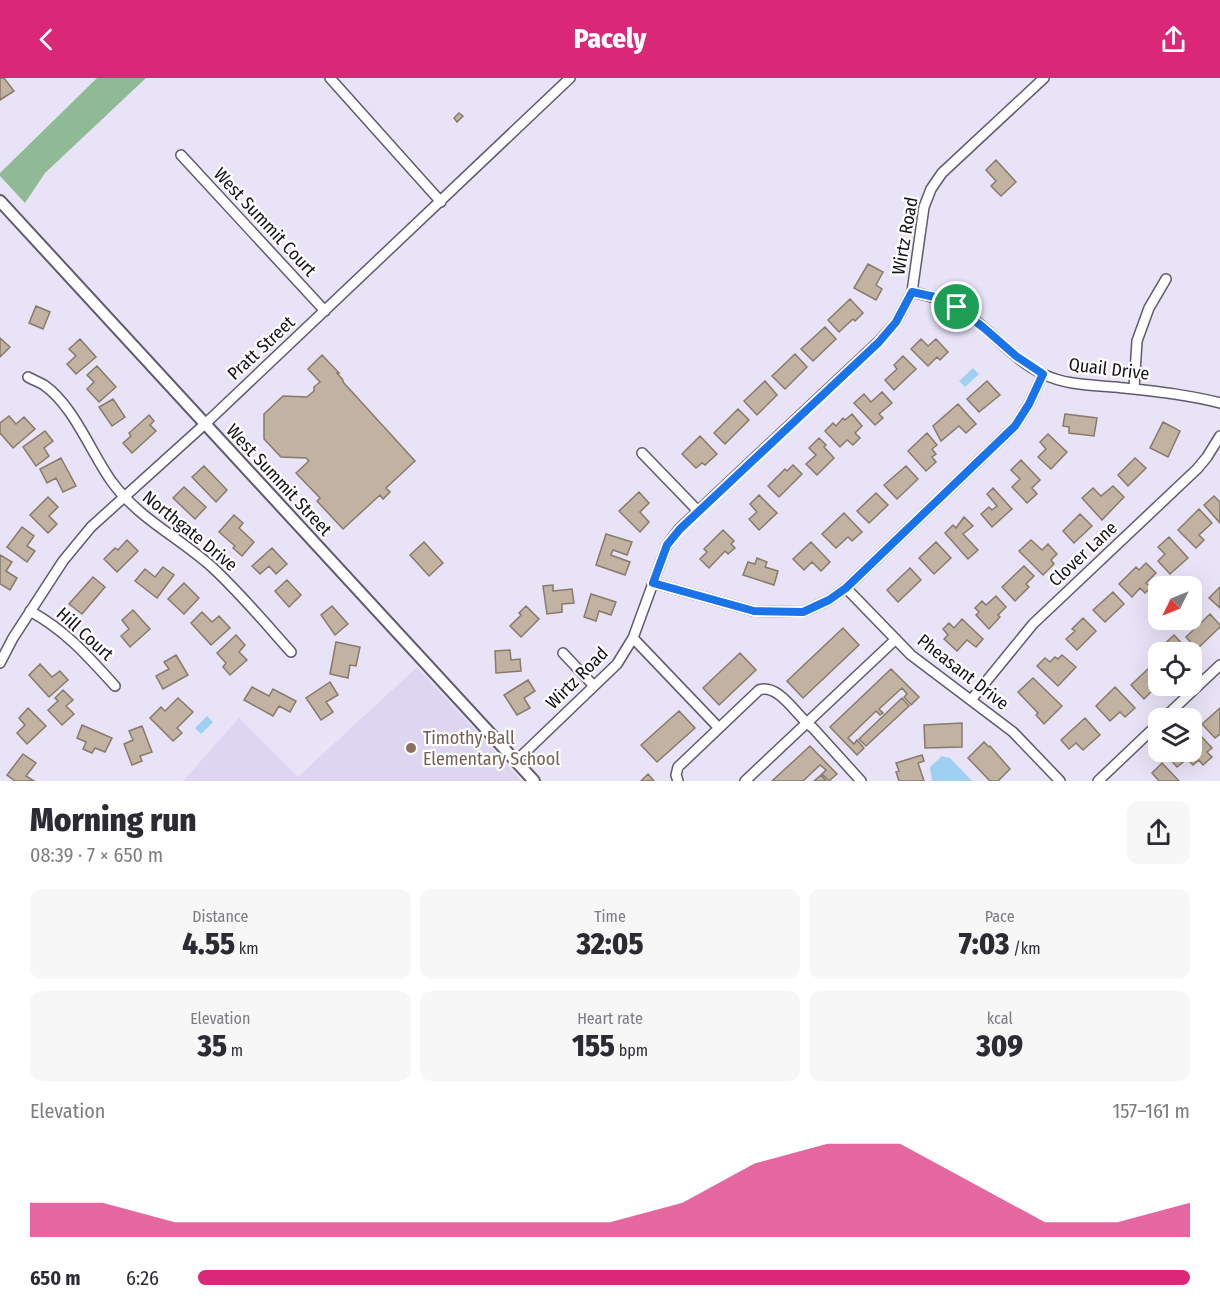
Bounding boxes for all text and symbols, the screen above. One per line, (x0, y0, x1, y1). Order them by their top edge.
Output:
icon: back (30, 23, 63, 56)
text: Pacely (574, 23, 646, 55)
icon: share (1157, 23, 1190, 56)
street label: West Summit Court (209, 163, 321, 281)
street label: Wirtz Road (887, 195, 923, 277)
pin (931, 281, 982, 332)
icon: arrive (940, 290, 973, 323)
street label: Pratt Street (223, 311, 299, 385)
street label: Quail Drive (1067, 353, 1151, 385)
street label: West Summit Street (222, 419, 337, 541)
street label: Northgate Drive (138, 486, 242, 576)
street label: Clover Lane (1044, 517, 1122, 591)
north arrow (1148, 576, 1202, 630)
map controls (1148, 576, 1202, 762)
street label: Hill Court (52, 603, 118, 665)
street label: Pheasant Drive (913, 629, 1013, 715)
street label: Wirtz Road (541, 642, 613, 714)
button: locate (1148, 642, 1202, 696)
button: layers (1148, 708, 1202, 762)
place label: Timothy Ball Elementary School (423, 727, 560, 770)
marker: Timothy Ball Elementary School (404, 741, 418, 755)
text: Morning run (30, 800, 197, 840)
button: share (1127, 801, 1190, 864)
text: 08:39 · 7 × 650 m (30, 843, 163, 867)
text: Distance (192, 907, 248, 926)
text: Time (594, 907, 626, 926)
text: Pace (985, 907, 1015, 926)
text: 4.55 (182, 926, 235, 962)
text: 32:05 (577, 926, 643, 962)
text: 7:03 (959, 926, 1009, 962)
text: km (235, 939, 259, 958)
text: /km (1009, 939, 1040, 958)
text: Elevation (190, 1009, 250, 1028)
text: Heart rate (577, 1009, 643, 1028)
text: kcal (987, 1009, 1013, 1028)
text: 35 (198, 1028, 227, 1064)
text: 155 (572, 1028, 615, 1064)
text: 309 (976, 1028, 1023, 1064)
text: m (227, 1041, 243, 1060)
text: bpm (615, 1041, 648, 1060)
text: Elevation (30, 1099, 105, 1123)
text: 157–161 m (1113, 1099, 1190, 1123)
text: 650 m (30, 1266, 81, 1290)
text: 6:26 (126, 1266, 159, 1290)

